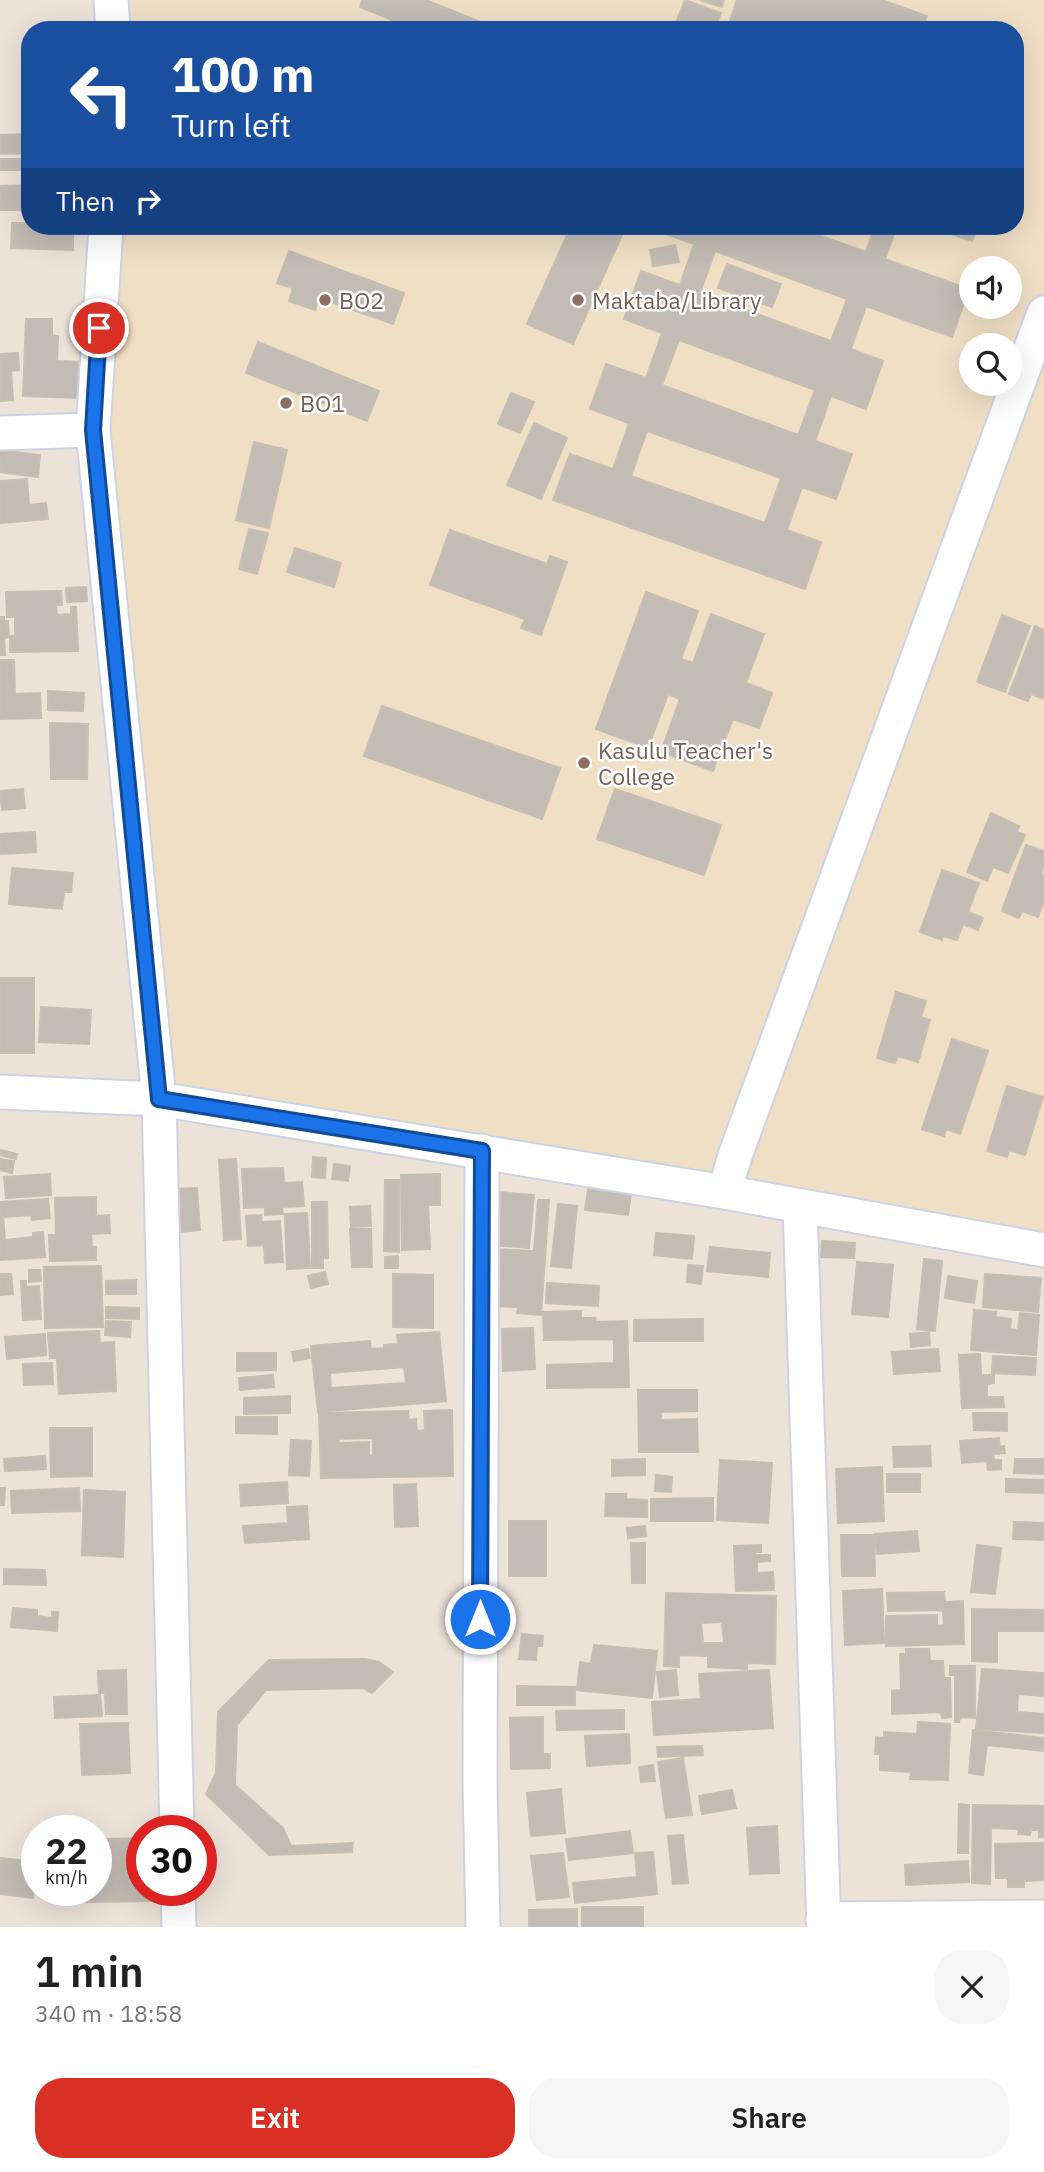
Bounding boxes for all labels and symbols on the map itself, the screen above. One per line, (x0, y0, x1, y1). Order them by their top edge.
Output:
place label: BO2 (339, 285, 384, 315)
place label: Maktaba/Library (592, 285, 762, 315)
marker: BO2 (317, 292, 333, 308)
marker: Maktaba/Library (570, 292, 586, 308)
pin (69, 298, 129, 358)
place label: BO1 (300, 388, 345, 418)
marker: BO1 (278, 395, 294, 411)
place label: Kasulu Teacher's College (598, 735, 773, 791)
marker: Kasulu Teacher's College (576, 755, 592, 771)
position arrow (443, 1582, 517, 1656)
speed limit sign: 30 (126, 1815, 217, 1906)

